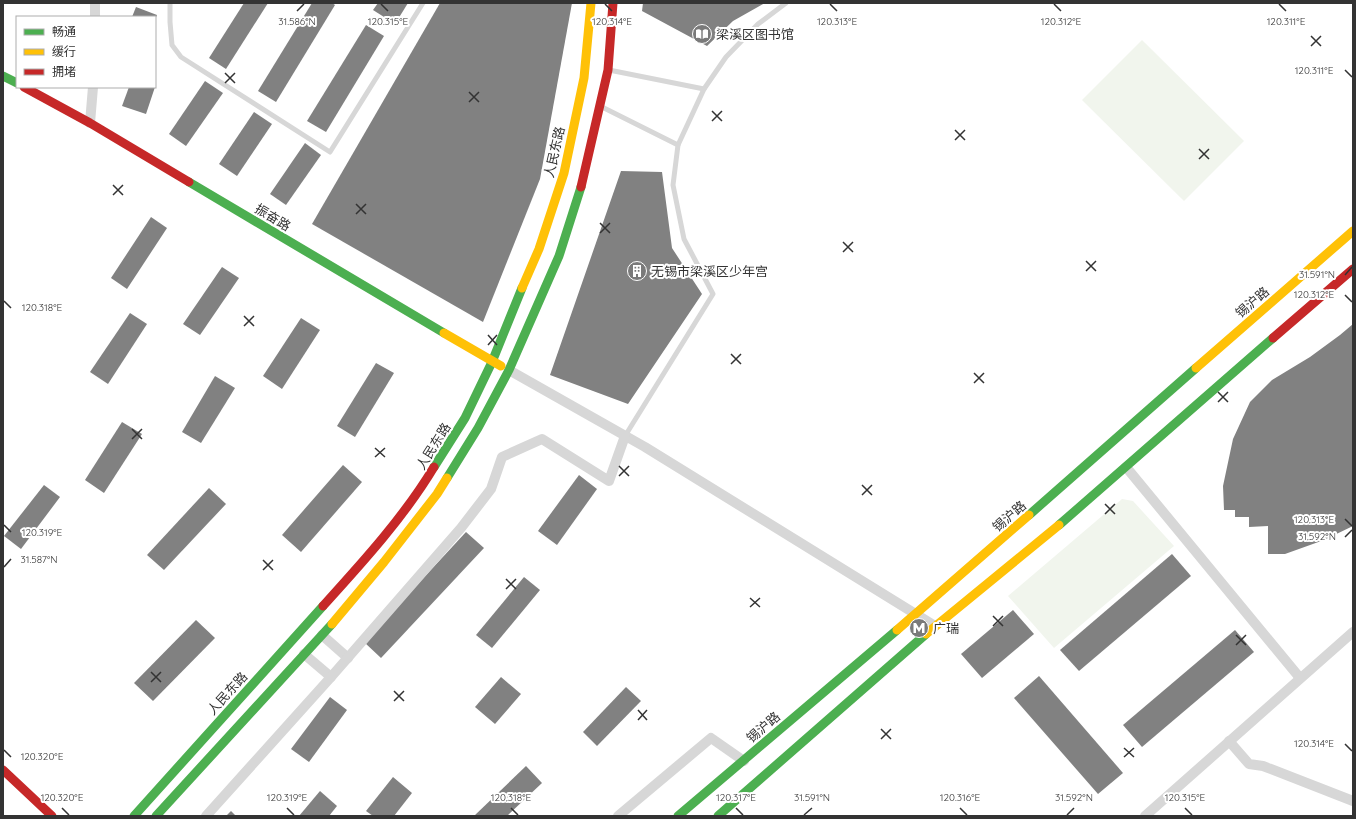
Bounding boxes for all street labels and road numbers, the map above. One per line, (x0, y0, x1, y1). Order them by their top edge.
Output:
street label: 人民东路 (540, 125, 568, 179)
street label: 振奋路 (252, 200, 294, 234)
street label: 锡沪路 (1232, 283, 1272, 321)
street label: 人民东路 (412, 420, 454, 472)
street label: 锡沪路 (989, 497, 1029, 535)
street label: 人民东路 (204, 668, 250, 718)
street label: 锡沪路 (743, 708, 783, 746)

